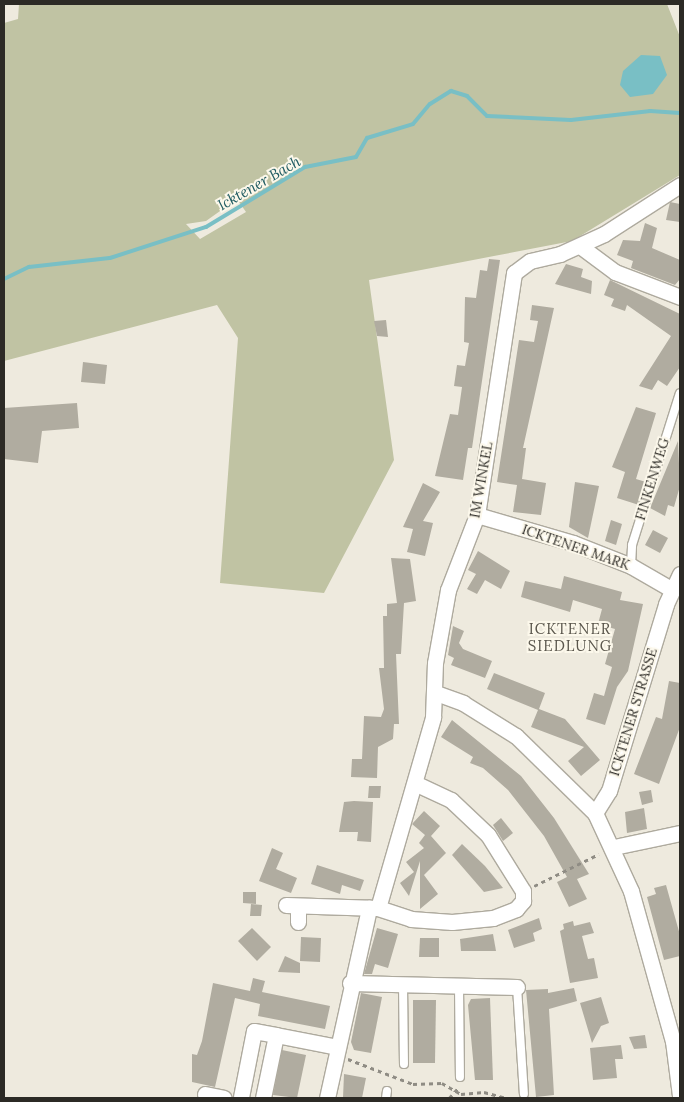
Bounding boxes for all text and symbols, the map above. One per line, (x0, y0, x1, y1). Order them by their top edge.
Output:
water label: Icktener Bach (214, 152, 304, 214)
street label: FINKENWEG (632, 436, 672, 522)
street label: IM WINKEL (466, 441, 496, 519)
street label: ICKTENER MARK (520, 521, 632, 573)
district label: ICKTENER SIEDLUNG (527, 619, 613, 654)
street label: ICKTENER STRASSE (606, 646, 660, 778)

